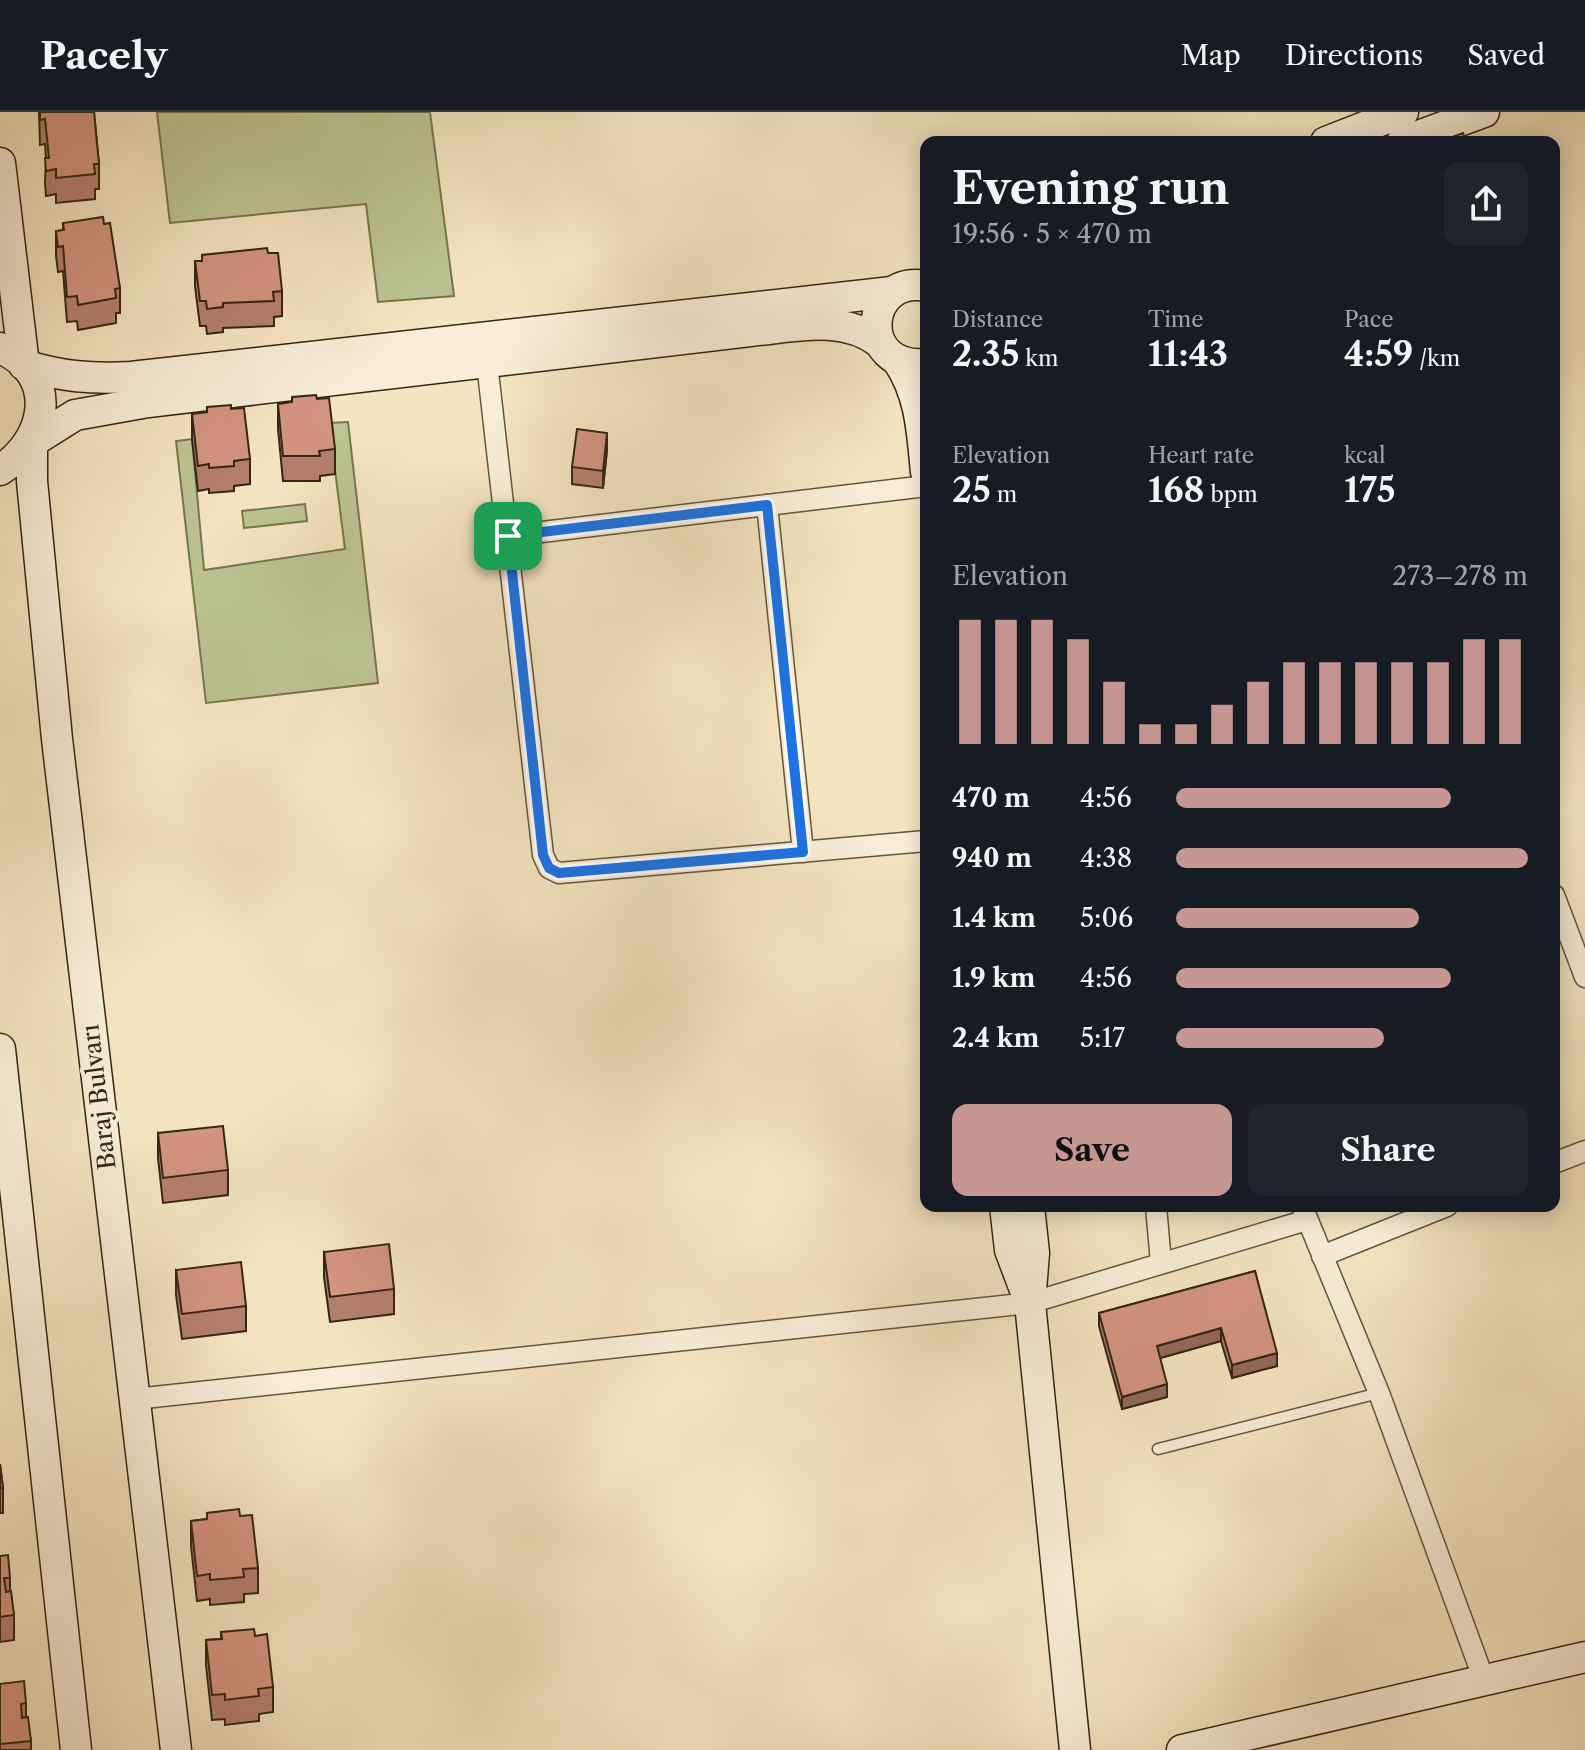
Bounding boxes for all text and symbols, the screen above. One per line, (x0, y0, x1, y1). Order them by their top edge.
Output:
text: Pacely (40, 32, 167, 79)
text: Map (1181, 38, 1241, 72)
text: Directions (1285, 38, 1423, 72)
text: Saved (1467, 38, 1545, 72)
text: Evening run (952, 161, 1229, 215)
button: share (1444, 162, 1528, 246)
text: 19:56 · 5 × 470 m (952, 218, 1152, 250)
text: Distance (952, 306, 1043, 333)
text: Time (1148, 306, 1204, 333)
text: Pace (1344, 306, 1394, 333)
text: 2.35 (952, 333, 1019, 375)
text: 11:43 (1148, 333, 1228, 375)
text: 4:59 (1344, 333, 1413, 375)
text: km (1019, 345, 1059, 372)
text: /km (1413, 345, 1460, 372)
text: Elevation (952, 442, 1050, 469)
text: Heart rate (1148, 442, 1254, 469)
text: kcal (1344, 442, 1386, 469)
text: 25 (952, 469, 991, 511)
text: 168 (1148, 469, 1205, 511)
text: 175 (1344, 469, 1396, 511)
text: m (991, 481, 1017, 508)
text: bpm (1205, 481, 1258, 508)
pin (474, 502, 542, 570)
icon: arrive (486, 514, 530, 558)
text: Elevation (952, 560, 1068, 592)
text: 273–278 m (1392, 560, 1528, 592)
text: 470 m (952, 782, 1030, 814)
text: 4:56 (1080, 782, 1132, 814)
text: 940 m (952, 842, 1032, 874)
text: 4:38 (1080, 842, 1132, 874)
text: 1.4 km (952, 902, 1036, 934)
text: 5:06 (1080, 902, 1133, 934)
text: 1.9 km (952, 962, 1035, 994)
text: 4:56 (1080, 962, 1132, 994)
text: 2.4 km (952, 1022, 1040, 1054)
text: 5:17 (1080, 1022, 1125, 1054)
street label: Baraj Bulvarı (75, 1023, 122, 1171)
button: Save (952, 1104, 1232, 1196)
button: Share (1248, 1104, 1528, 1196)

